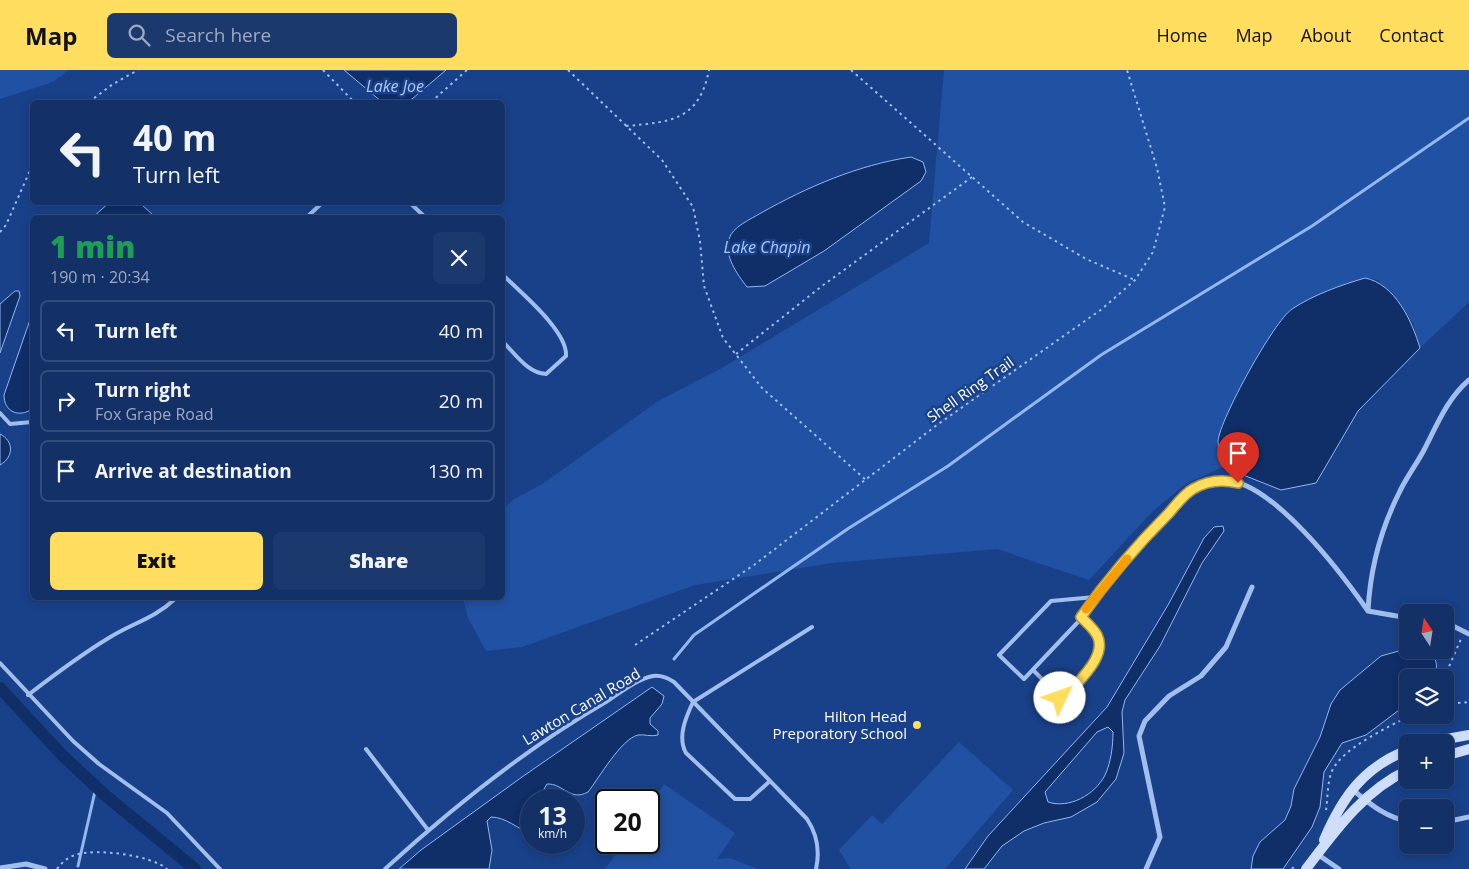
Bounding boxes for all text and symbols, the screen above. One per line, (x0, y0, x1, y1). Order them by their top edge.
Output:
search box (107, 13, 457, 58)
text: Map (25, 19, 77, 52)
icon: search (125, 21, 153, 49)
text: Search here (165, 22, 271, 48)
text: Home (1157, 23, 1207, 47)
text: Map (1235, 23, 1273, 47)
text: About (1301, 23, 1351, 47)
text: Contact (1379, 23, 1444, 47)
water label: Lake Joe (366, 75, 424, 97)
text: 40 m (133, 114, 216, 161)
icon: left (50, 120, 115, 185)
text: Turn left (133, 159, 220, 189)
text: 1 min (50, 226, 135, 267)
button: close (433, 232, 485, 284)
water label: Lake Chapin (724, 236, 810, 258)
text: 190 m · 20:34 (50, 266, 150, 288)
icon: left (52, 317, 80, 345)
text: Turn left (95, 318, 177, 344)
text: 40 m (439, 318, 483, 344)
street label: Shell Ring Trail (923, 352, 1017, 426)
text: Turn right (95, 377, 190, 403)
icon: right (52, 387, 80, 415)
text: 20 m (439, 388, 483, 414)
text: Fox Grape Road (95, 403, 214, 425)
pin (1217, 432, 1259, 483)
icon: arrive (1224, 439, 1252, 467)
icon: arrive (52, 457, 80, 485)
text: Arrive at destination (95, 458, 292, 484)
text: 130 m (428, 458, 483, 484)
button: Exit (50, 532, 263, 590)
button: Share (273, 532, 485, 590)
north arrow (1399, 604, 1454, 659)
map controls (1399, 604, 1454, 854)
street label: Lawton Canal Road (518, 663, 644, 749)
button: layers (1399, 669, 1454, 724)
position arrow (1033, 671, 1085, 723)
place label: Hilton Head Preporatory School (772, 706, 907, 743)
marker: Hilton Head Preporatory School (911, 719, 923, 731)
button: + (1399, 734, 1454, 789)
speed limit sign: 20 (595, 789, 660, 854)
text: 13 (538, 798, 567, 832)
button: − (1399, 799, 1454, 854)
text: km/h (538, 825, 567, 842)

